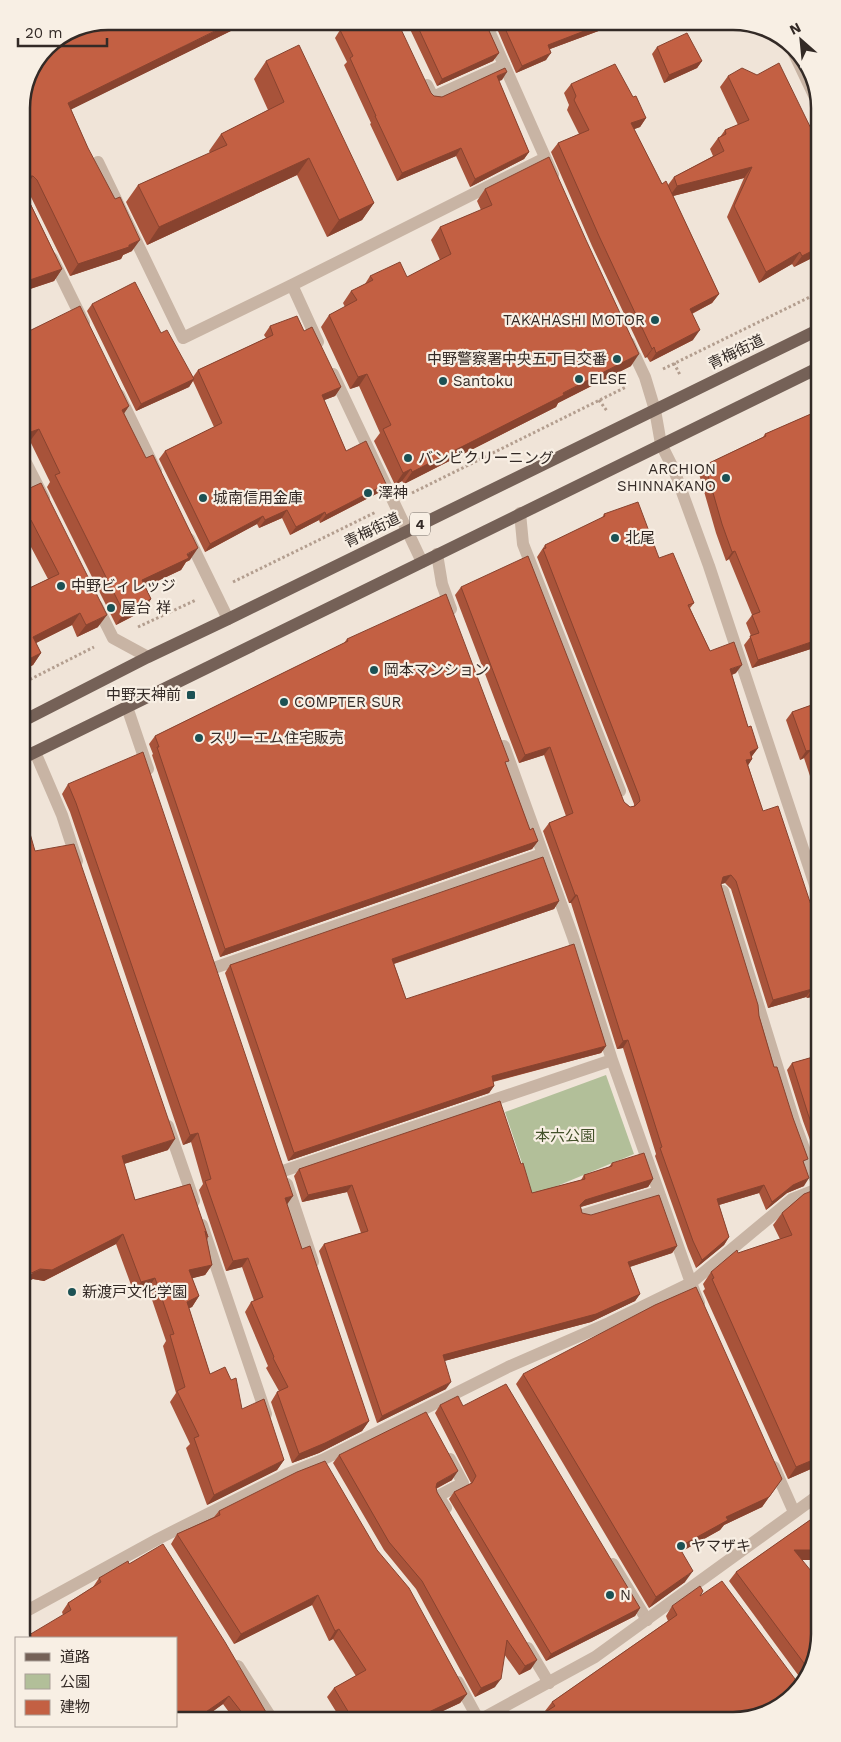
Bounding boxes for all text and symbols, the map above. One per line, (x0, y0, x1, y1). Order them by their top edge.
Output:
scale bar (18, 15, 106, 47)
north arrow (776, 15, 826, 65)
text: N (787, 19, 803, 38)
text: 20 m (25, 24, 63, 42)
place label: TAKAHASHI MOTOR (503, 311, 645, 329)
marker: TAKAHASHI MOTOR (649, 314, 661, 326)
street label: 青梅街道 (705, 331, 767, 373)
place label: 中野警察署中央五丁目交番 (427, 350, 607, 368)
marker: 中野警察署中央五丁目交番 (611, 353, 623, 365)
place label: ELSE (589, 370, 627, 388)
place label: Santoku (453, 372, 513, 390)
marker: ELSE (573, 373, 585, 385)
marker: Santoku (437, 375, 449, 387)
place label: バンビクリーニング (418, 449, 554, 467)
marker: バンビクリーニング (402, 452, 414, 464)
place label: ARCHION SHINNAKANO (617, 460, 716, 495)
marker: ARCHION SHINNAKANO (720, 472, 732, 484)
place label: 澤神 (378, 484, 408, 502)
marker: 澤神 (362, 487, 374, 499)
place label: 城南信用金庫 (213, 489, 303, 507)
marker: 城南信用金庫 (197, 492, 209, 504)
street label: 青梅街道 (341, 509, 403, 551)
road number: 4 (410, 512, 430, 536)
place label: 北尾 (625, 529, 655, 547)
marker: 北尾 (609, 532, 621, 544)
place label: 中野ビィレッジ (71, 577, 176, 595)
marker: 中野ビィレッジ (55, 580, 67, 592)
place label: 屋台 祥 (121, 599, 171, 617)
marker: 屋台 祥 (105, 602, 117, 614)
place label: 岡本マンション (384, 661, 489, 679)
marker: 岡本マンション (368, 664, 380, 676)
place label: 中野天神前 (106, 686, 181, 704)
marker: 中野天神前 (185, 689, 197, 701)
place label: COMPTER SUR (294, 693, 401, 711)
marker: COMPTER SUR (278, 696, 290, 708)
place label: スリーエム住宅販売 (209, 729, 344, 747)
marker: スリーエム住宅販売 (193, 732, 205, 744)
park label: 本六公園 (535, 1127, 595, 1145)
place label: 新渡戸文化学園 (82, 1283, 187, 1301)
marker: 新渡戸文化学園 (66, 1286, 78, 1298)
place label: ヤマザキ (691, 1537, 751, 1555)
marker: ヤマザキ (675, 1540, 687, 1552)
place label: N (620, 1586, 631, 1604)
marker: N (604, 1589, 616, 1601)
legend (15, 1637, 178, 1727)
text: 道路 (60, 1648, 90, 1666)
text: 公園 (60, 1673, 90, 1691)
text: 建物 (60, 1698, 90, 1716)

